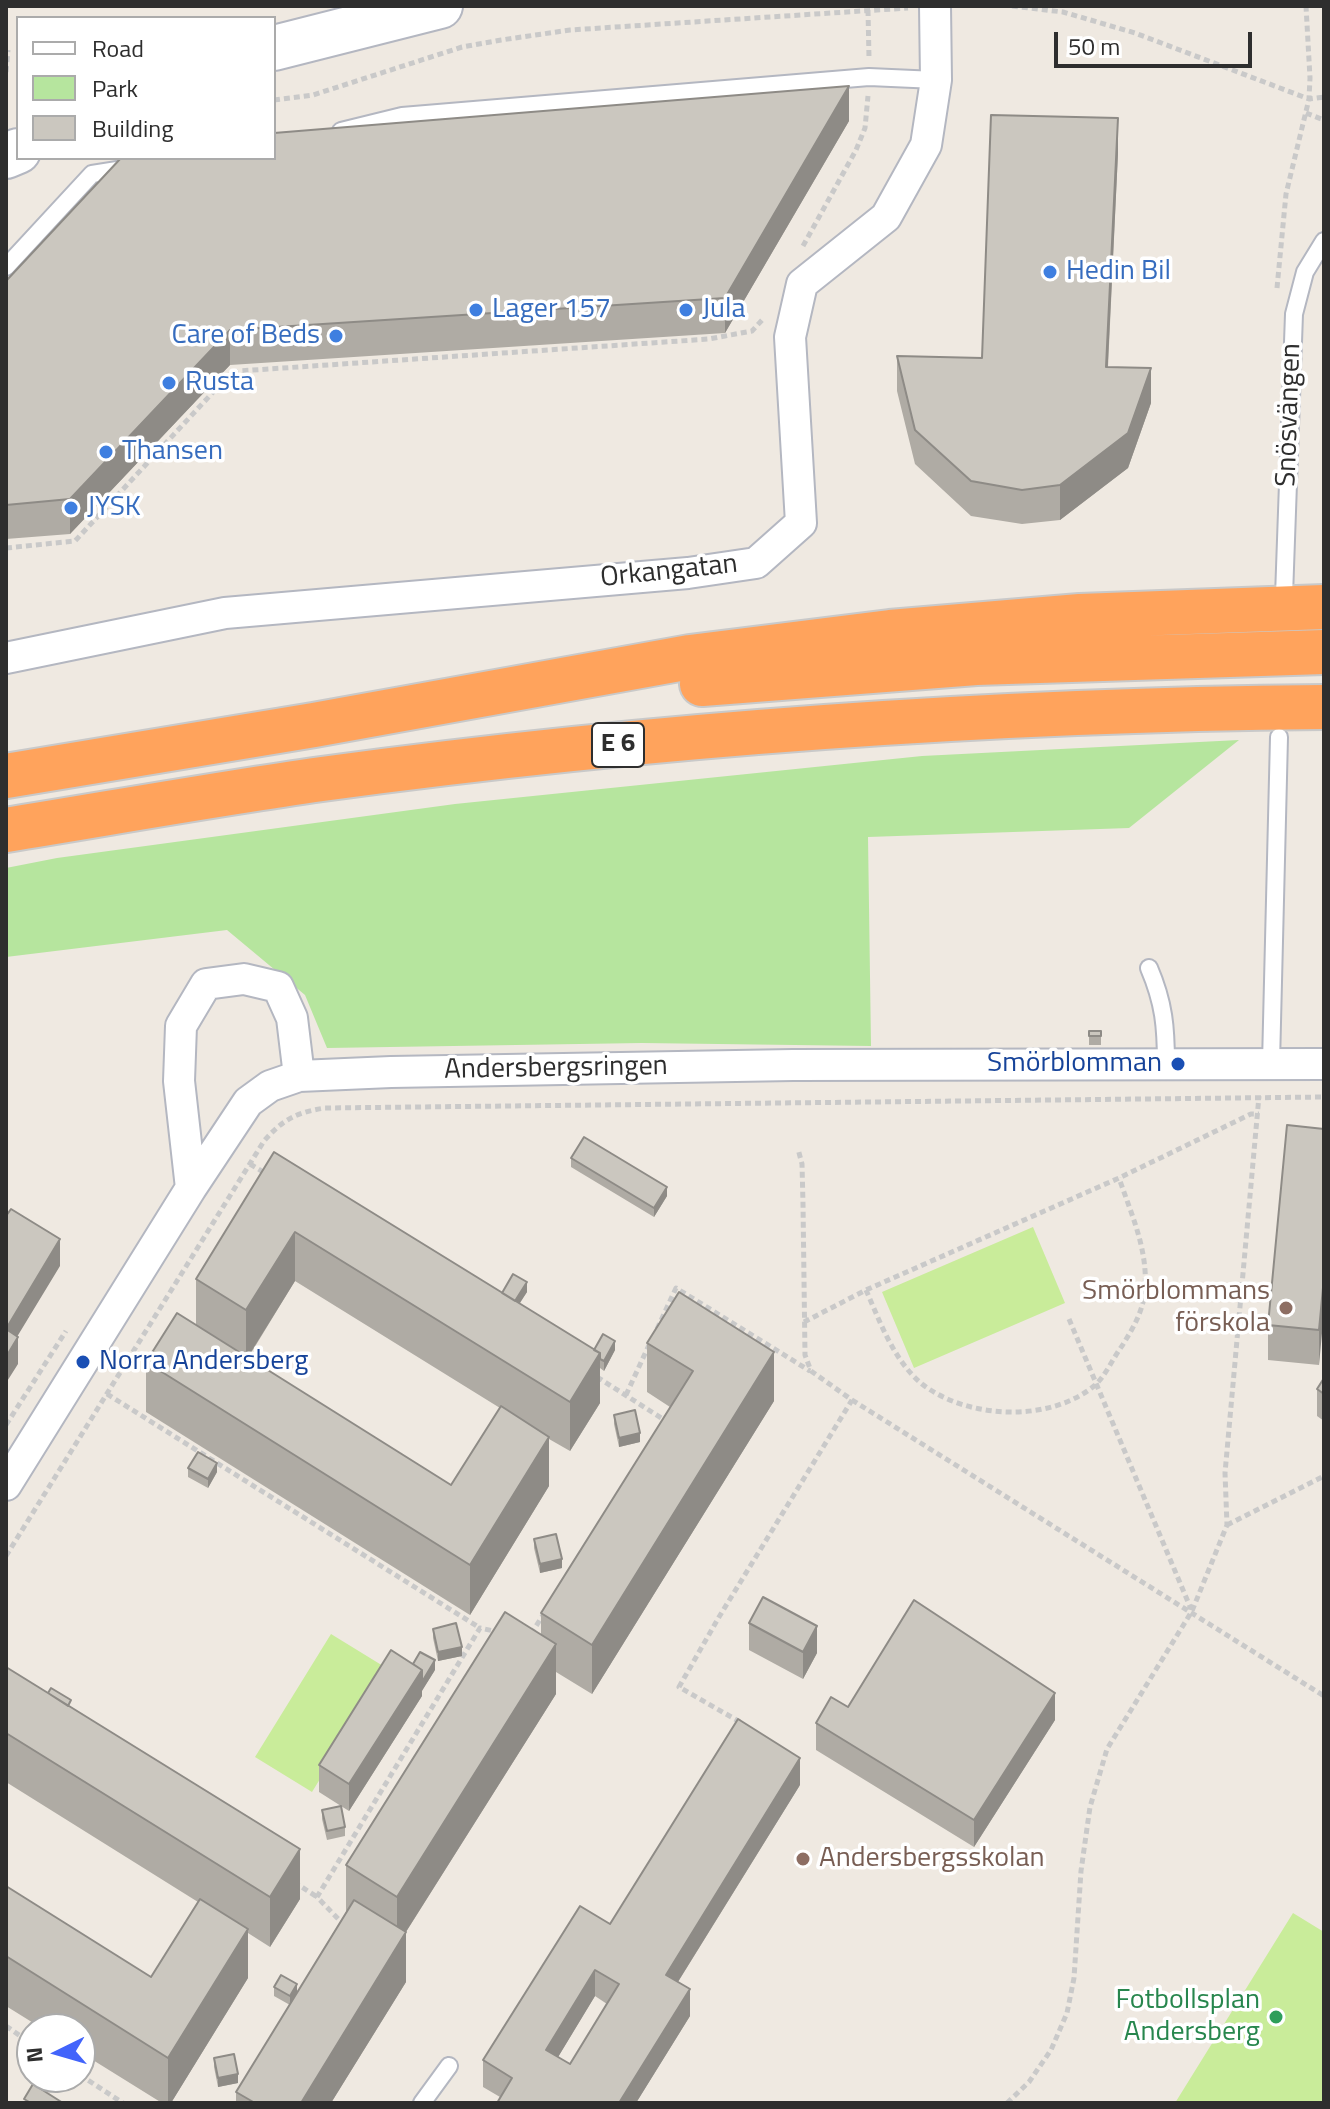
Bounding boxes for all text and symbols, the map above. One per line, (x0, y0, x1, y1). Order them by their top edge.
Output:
legend (16, 16, 276, 160)
scale bar (1058, 16, 1256, 66)
text: 50 m (1068, 28, 1120, 64)
text: Road (92, 30, 144, 66)
text: Park (92, 70, 138, 106)
text: Building (92, 110, 174, 146)
place label: Hedin Bil (1066, 255, 1171, 289)
marker: Hedin Bil (1041, 263, 1059, 281)
place label: Lager 157 (492, 293, 611, 327)
place label: Jula (702, 293, 745, 327)
marker: Lager 157 (467, 301, 485, 319)
marker: Jula (677, 301, 695, 319)
place label: Care of Beds (172, 319, 320, 353)
marker: Care of Beds (327, 327, 345, 345)
street label: Snösvängen (1271, 343, 1309, 487)
place label: Rusta (185, 366, 254, 400)
marker: Rusta (160, 374, 178, 392)
place label: Thansen (122, 435, 223, 469)
marker: Thansen (97, 443, 115, 461)
place label: JYSK (87, 491, 141, 525)
marker: JYSK (62, 499, 80, 517)
street label: Orkangatan (599, 548, 739, 596)
road number: E 6 (592, 723, 644, 767)
place label: Smörblomman (987, 1047, 1162, 1081)
street label: Andersbergsringen (444, 1050, 668, 1088)
marker: Smörblomman (1169, 1055, 1187, 1073)
place label: Smörblommans förskola (1082, 1275, 1270, 1341)
marker: Smörblommans förskola (1277, 1299, 1295, 1317)
place label: Norra Andersberg (99, 1345, 308, 1379)
marker: Norra Andersberg (74, 1353, 92, 1371)
place label: Andersbergsskolan (819, 1842, 1045, 1876)
marker: Andersbergsskolan (794, 1850, 812, 1868)
place label: Fotbollsplan Andersberg (1116, 1984, 1260, 2050)
marker: Fotbollsplan Andersberg (1267, 2008, 1285, 2026)
north arrow (16, 2013, 96, 2093)
text: N (16, 2046, 52, 2064)

